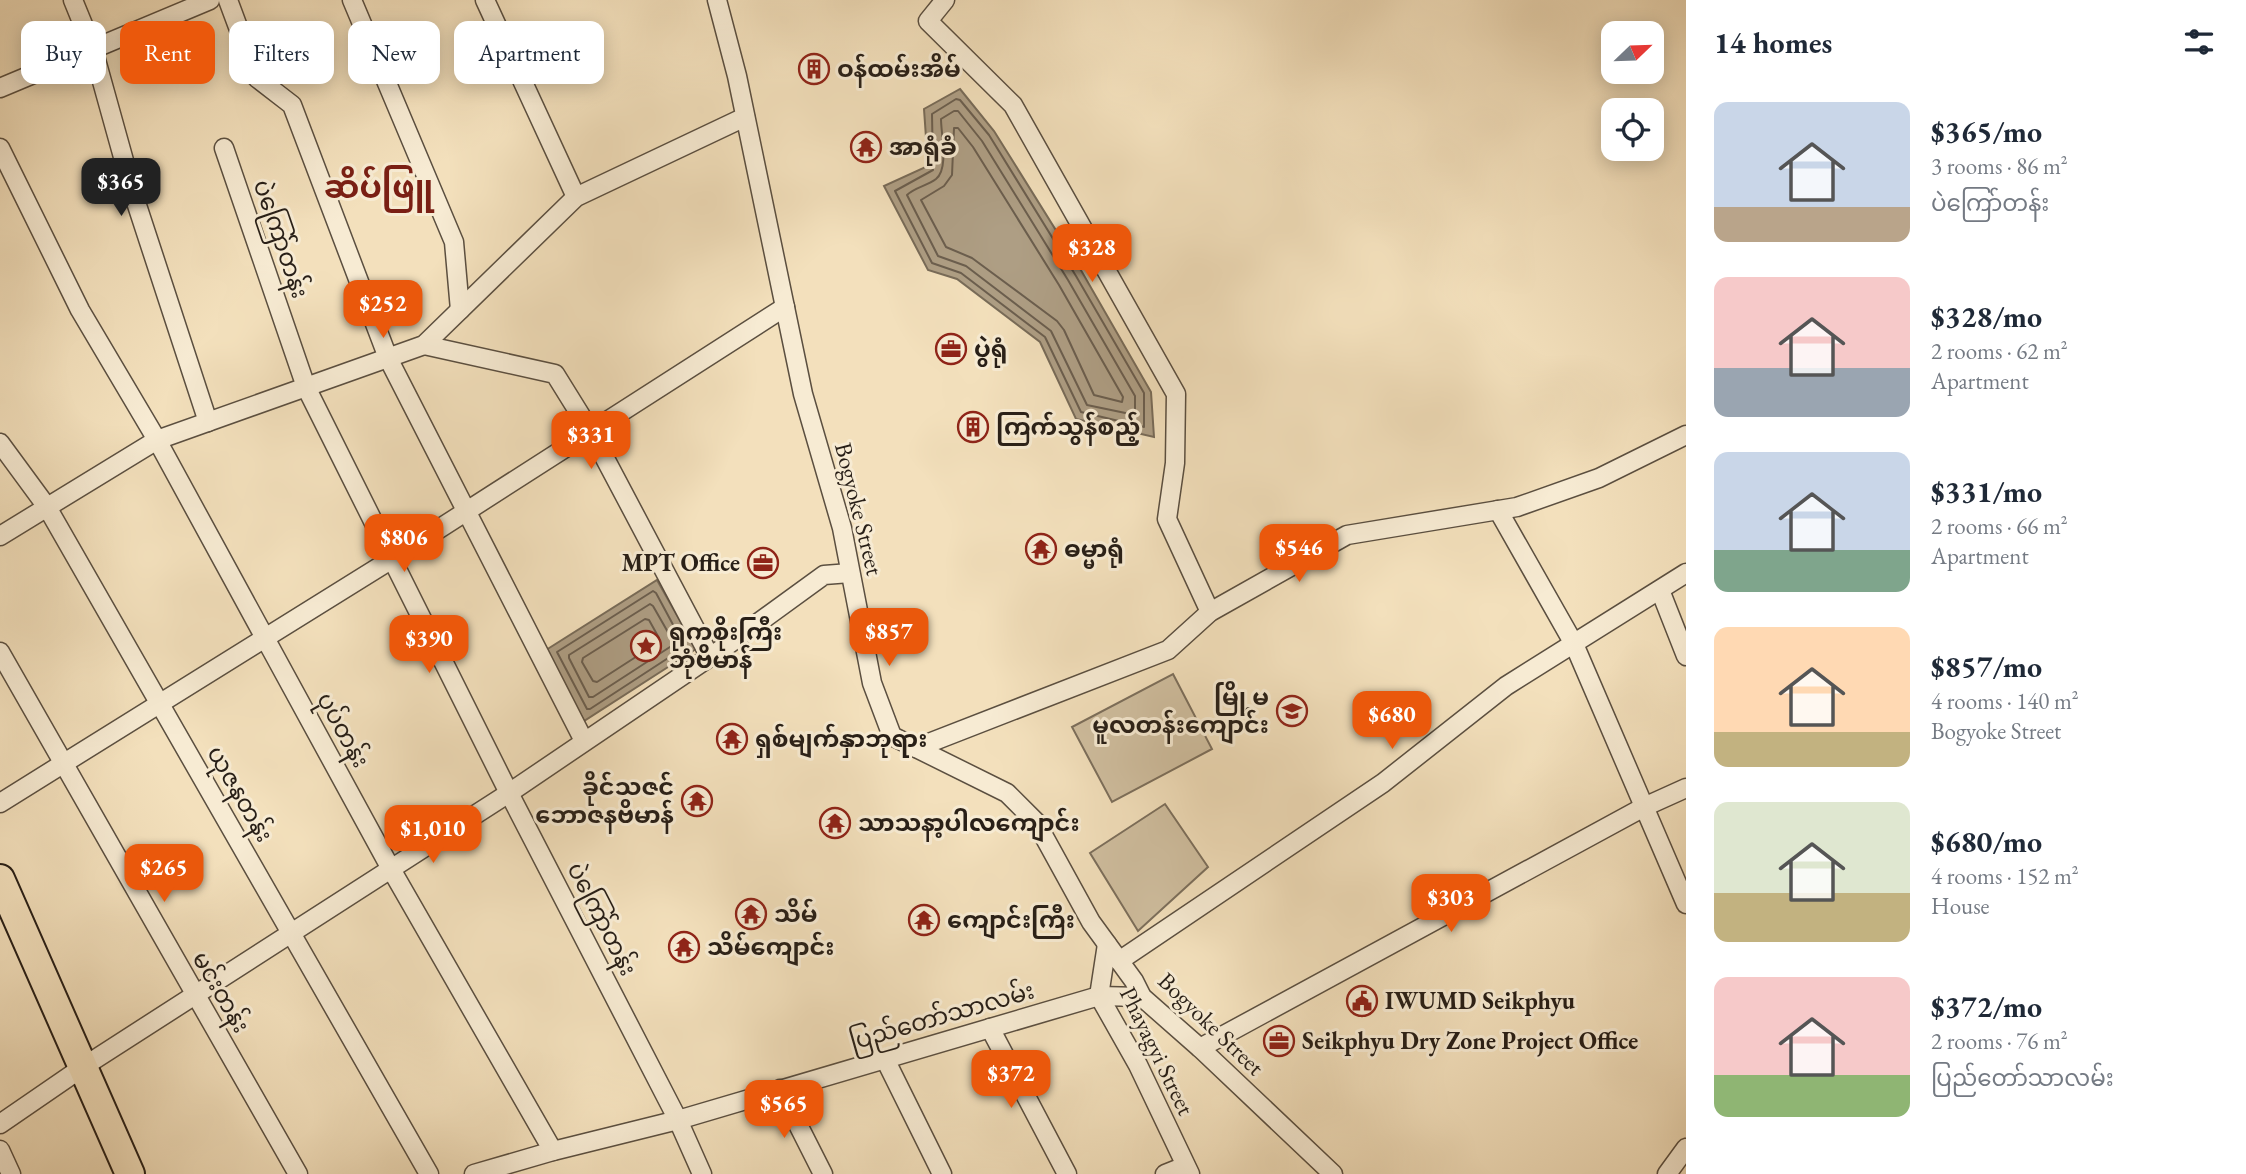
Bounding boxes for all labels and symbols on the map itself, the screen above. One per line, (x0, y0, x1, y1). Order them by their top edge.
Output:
north arrow (1601, 21, 1664, 84)
building icon: ဝန်ထမ်းအိမ် (797, 52, 831, 86)
place label: ဝန်ထမ်းအိမ် (837, 53, 961, 88)
temple icon: အာရုံခံ (849, 130, 883, 164)
place label: အာရုံခံ (889, 131, 957, 166)
pin: $365 (80, 158, 162, 218)
district label: ဆိပ်ဖြူ (324, 165, 435, 213)
street label: ပဲကြော်တန်း (243, 175, 316, 304)
pin: $328 (1051, 224, 1133, 284)
pin: $252 (342, 280, 424, 340)
office icon: ပွဲရုံ (934, 332, 968, 366)
place label: ပွဲရုံ (974, 333, 1008, 368)
building icon: ကြက်သွန်စည့် (956, 410, 990, 444)
place label: ကြက်သွန်စည့် (996, 411, 1140, 446)
pin: $331 (550, 412, 632, 471)
street label: Bogyoke Street (828, 439, 891, 579)
pin: $806 (363, 514, 445, 574)
pin: $546 (1258, 524, 1340, 584)
temple icon: ဓမ္မာရုံ (1024, 532, 1058, 566)
place label: ဓမ္မာရုံ (1064, 533, 1124, 569)
office icon: MPT Office (746, 546, 780, 580)
place label: MPT Office (622, 547, 740, 578)
pin: $857 (848, 608, 930, 668)
pin: $390 (388, 616, 470, 675)
place label: ရုက္ခစိုးကြီး ဘုံဗိမာန် (669, 616, 782, 679)
place icon: ရုက္ခစိုးကြီး ဘုံဗိမာန် (629, 629, 663, 663)
place label: မြို့မ မူလတန်းကျောင်း (1092, 681, 1269, 745)
street label: ပုပ်တန်း (307, 687, 377, 775)
pin: $680 (1351, 692, 1433, 751)
school or university icon: မြို့မ မူလတန်းကျောင်း (1275, 694, 1309, 728)
temple icon: ရှစ်မျက်နှာဘုရား (715, 722, 749, 756)
place label: ရှစ်မျက်နှာဘုရား (755, 723, 927, 759)
street label: ယုဇနတန်း (197, 740, 280, 849)
place label: ခိုင်သဇင် ဘောဇနဗိမာန် (535, 771, 674, 834)
temple icon: ခိုင်သဇင် ဘောဇနဗိမာန် (680, 784, 714, 818)
pin: $1,010 (376, 806, 490, 865)
temple icon: သာသနာ့ပါလကျောင်း (818, 806, 852, 840)
place label: သာသနာ့ပါလကျောင်း (858, 807, 1080, 843)
pin: $265 (123, 844, 205, 904)
street label: ပဲကြော်တန်း (557, 857, 644, 983)
pin: $303 (1410, 874, 1492, 934)
temple icon: သိမ် (734, 897, 768, 931)
place label: သိမ် (774, 898, 817, 929)
temple icon: ကျောင်းကြီး (907, 903, 941, 937)
place label: ကျောင်းကြီး (947, 904, 1075, 940)
temple icon: သိမ်ကျောင်း (667, 930, 701, 964)
place label: သိမ်ကျောင်း (707, 931, 835, 967)
street label: မင်းတန်း (182, 945, 257, 1040)
street label: Bogyoke Street (1152, 965, 1271, 1082)
street label: ပြည်တော်သာလမ်း (846, 974, 1039, 1061)
street label: Phayagyi Street (1113, 981, 1202, 1120)
public building icon: IWUMD Seikphyu (1345, 984, 1379, 1018)
place label: IWUMD Seikphyu (1385, 985, 1576, 1017)
office icon: Seikphyu Dry Zone Project Office (1262, 1024, 1296, 1058)
place label: Seikphyu Dry Zone Project Office (1302, 1025, 1638, 1057)
pin: $372 (970, 1050, 1052, 1110)
pin: $565 (743, 1080, 825, 1140)

